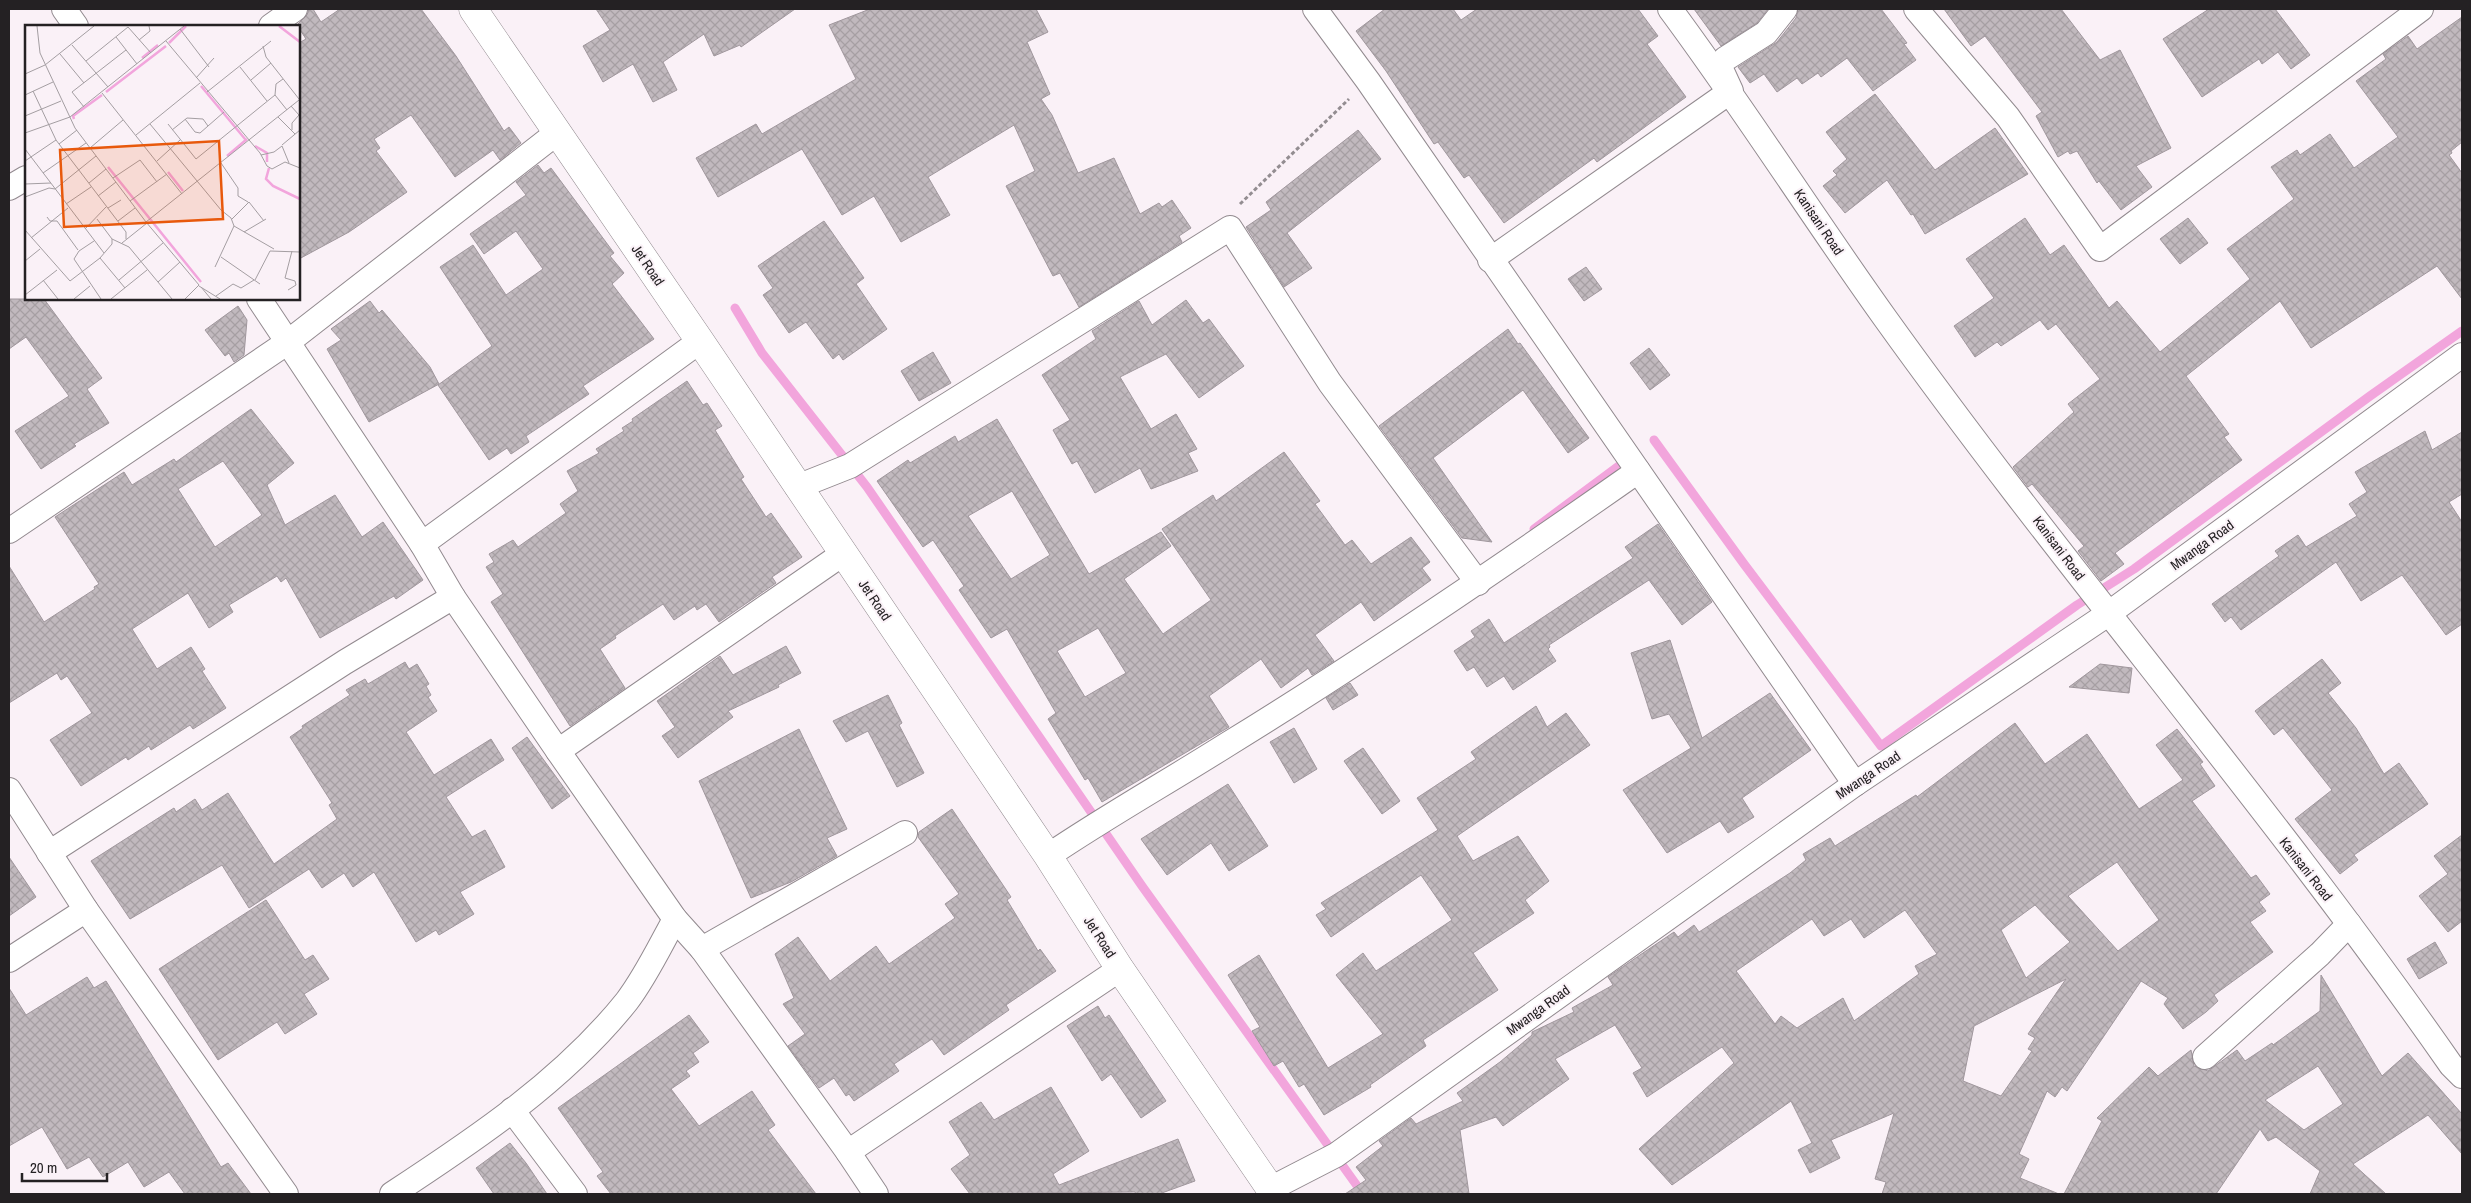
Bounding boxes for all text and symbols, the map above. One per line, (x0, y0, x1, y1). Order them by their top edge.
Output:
inset map (25, 25, 300, 300)
street label: Kanisani Road (1790, 185, 1848, 259)
street label: Jet Road (628, 241, 668, 289)
street label: Kanisani Road (2029, 512, 2089, 584)
street label: Mwanga Road (2167, 516, 2237, 574)
street label: Jet Road (855, 576, 895, 624)
street label: Mwanga Road (1832, 747, 1904, 803)
street label: Kanisani Road (2276, 834, 2336, 904)
street label: Jet Road (1080, 913, 1120, 961)
street label: Mwanga Road (1503, 981, 1573, 1039)
scale bar (22, 1150, 108, 1182)
text: 20 m (30, 1157, 57, 1178)

